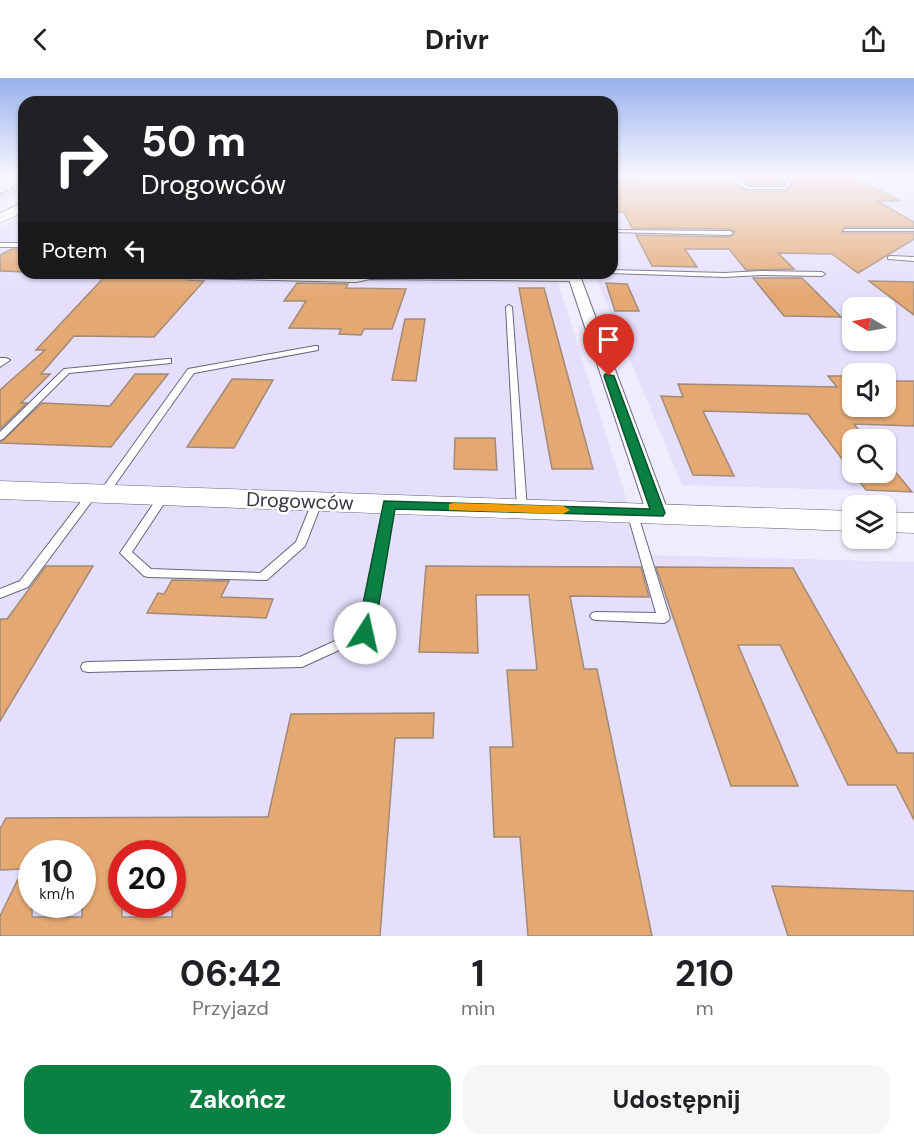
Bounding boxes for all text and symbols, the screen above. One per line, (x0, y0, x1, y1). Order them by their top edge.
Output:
text: Drivr (425, 22, 489, 57)
icon: back (24, 23, 57, 56)
icon: share (857, 23, 890, 56)
text: 50 m (141, 114, 246, 169)
icon: right (42, 120, 120, 198)
text: Drogowców (141, 167, 286, 202)
icon: left (119, 234, 152, 267)
text: Potem (42, 236, 107, 265)
north arrow (842, 297, 896, 351)
map controls (842, 297, 896, 549)
pin (583, 314, 634, 376)
icon: arrive (592, 323, 625, 356)
button: sound (842, 363, 896, 417)
button: search (842, 429, 896, 483)
street label: Drogowców (246, 486, 354, 516)
button: layers (842, 495, 896, 549)
position arrow (333, 601, 397, 665)
speed limit sign: 20 (108, 840, 186, 918)
text: 10 (41, 852, 73, 891)
text: km/h (39, 884, 75, 904)
text: 06:42 (180, 950, 281, 997)
text: 1 (472, 950, 485, 997)
text: 210 (675, 950, 734, 997)
text: Przyjazd (192, 995, 269, 1021)
text: min (461, 995, 495, 1021)
text: m (696, 995, 713, 1021)
button: Zakończ (24, 1065, 451, 1134)
button: Udostępnij (463, 1065, 890, 1134)

